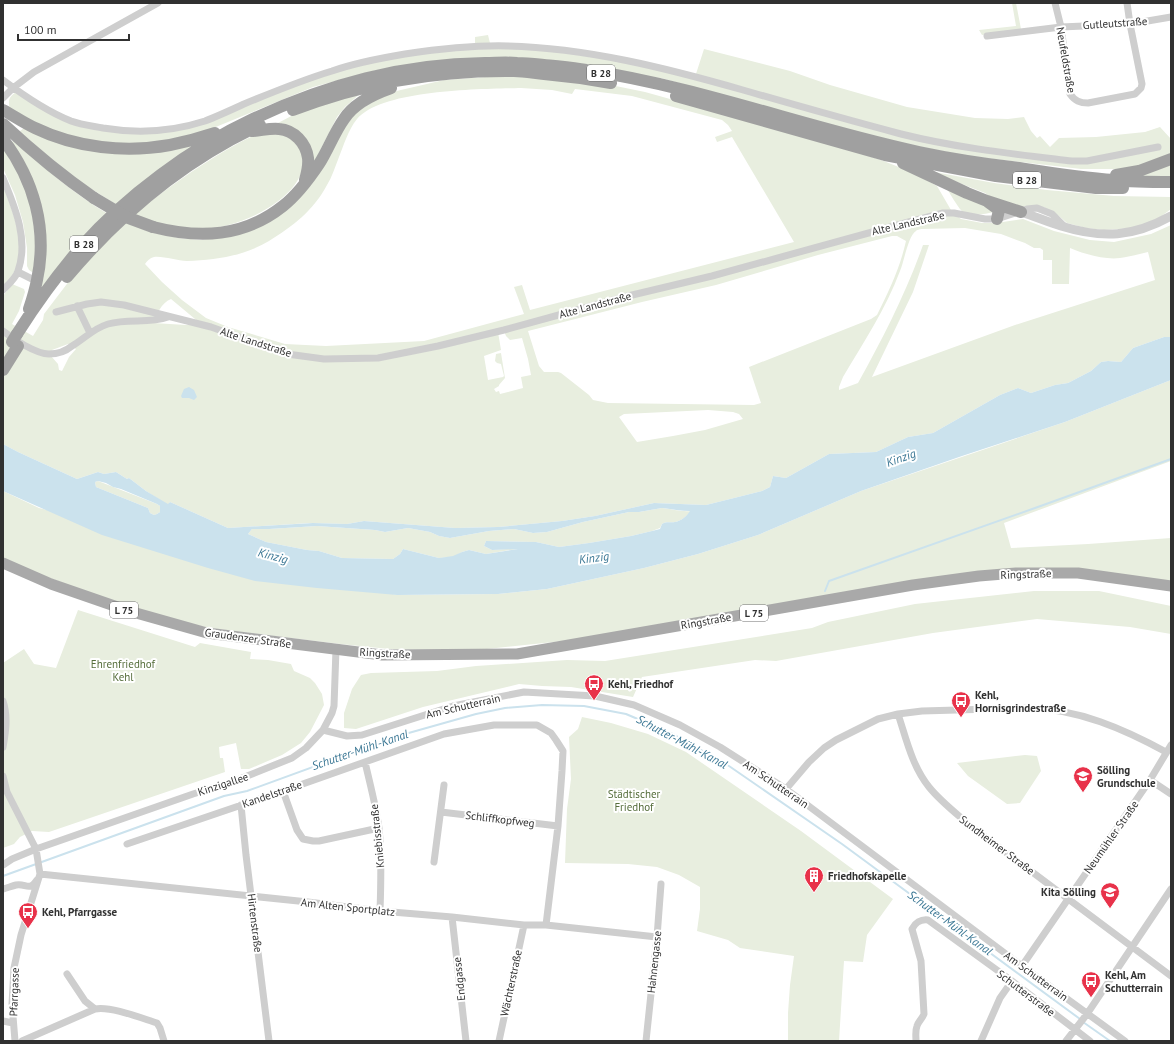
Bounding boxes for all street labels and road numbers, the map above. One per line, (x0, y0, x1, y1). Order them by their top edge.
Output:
street label: Gutleutstraße (1082, 14, 1148, 32)
street label: Neufeldstraße (1053, 26, 1079, 94)
road number: B 28 (587, 65, 615, 81)
road number: B 28 (1013, 172, 1041, 188)
street label: Alte Landstraße (870, 208, 946, 238)
road number: B 28 (70, 236, 98, 252)
street label: Alte Landstraße (557, 289, 633, 321)
street label: Alte Landstraße (219, 324, 294, 360)
street label: Ringstraße (1000, 566, 1052, 582)
road number: L 75 (110, 602, 138, 618)
road number: L 75 (740, 605, 768, 621)
street label: Ringstraße (680, 610, 733, 632)
street label: Graudenzer Straße (204, 625, 293, 651)
street label: Ringstraße (359, 645, 411, 661)
street label: Am Schutterrain (424, 691, 502, 721)
street label: Am Schutterrain (741, 757, 811, 811)
street label: Kinzigallee (196, 769, 250, 799)
street label: Kandelstraße (240, 777, 304, 811)
street label: Neumühler Straße (1081, 797, 1142, 876)
street label: Kniebisstraße (367, 803, 387, 869)
street label: Schliffkopfweg (465, 808, 536, 830)
street label: Sundheimer Straße (957, 812, 1038, 878)
street label: Hirtenstraße (244, 893, 266, 954)
street label: Am Alten Sportplatz (300, 895, 396, 919)
street label: Hahnengasse (644, 930, 664, 994)
street label: Wächterstraße (497, 948, 525, 1018)
street label: Am Schutterrain (1001, 948, 1071, 1004)
street label: Endgasse (450, 956, 468, 1002)
street label: Pfarrgasse (6, 967, 22, 1017)
street label: Schutterstraße (994, 967, 1058, 1020)

